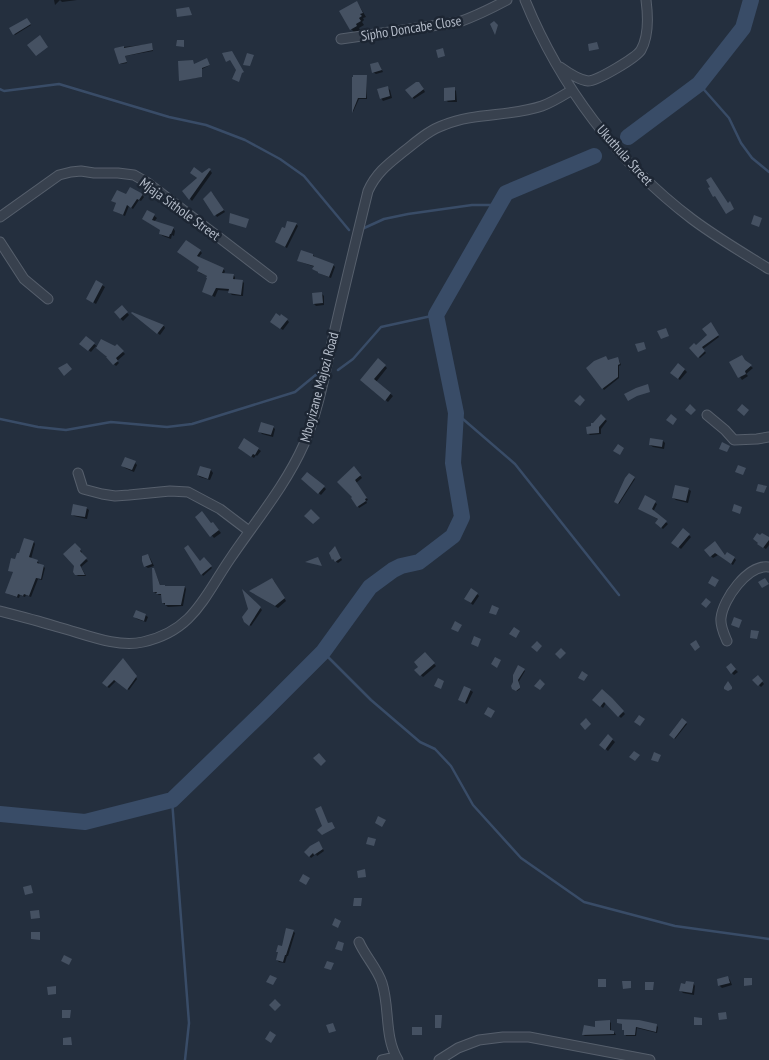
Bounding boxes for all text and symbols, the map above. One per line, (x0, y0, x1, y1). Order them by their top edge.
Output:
street label: Sipho Doncabe Close (359, 11, 463, 45)
street label: Ukuthula Street (593, 121, 657, 189)
street label: Mjaja Sithole Street (136, 174, 224, 244)
street label: Mboyizane Majozi Road (296, 330, 342, 444)

